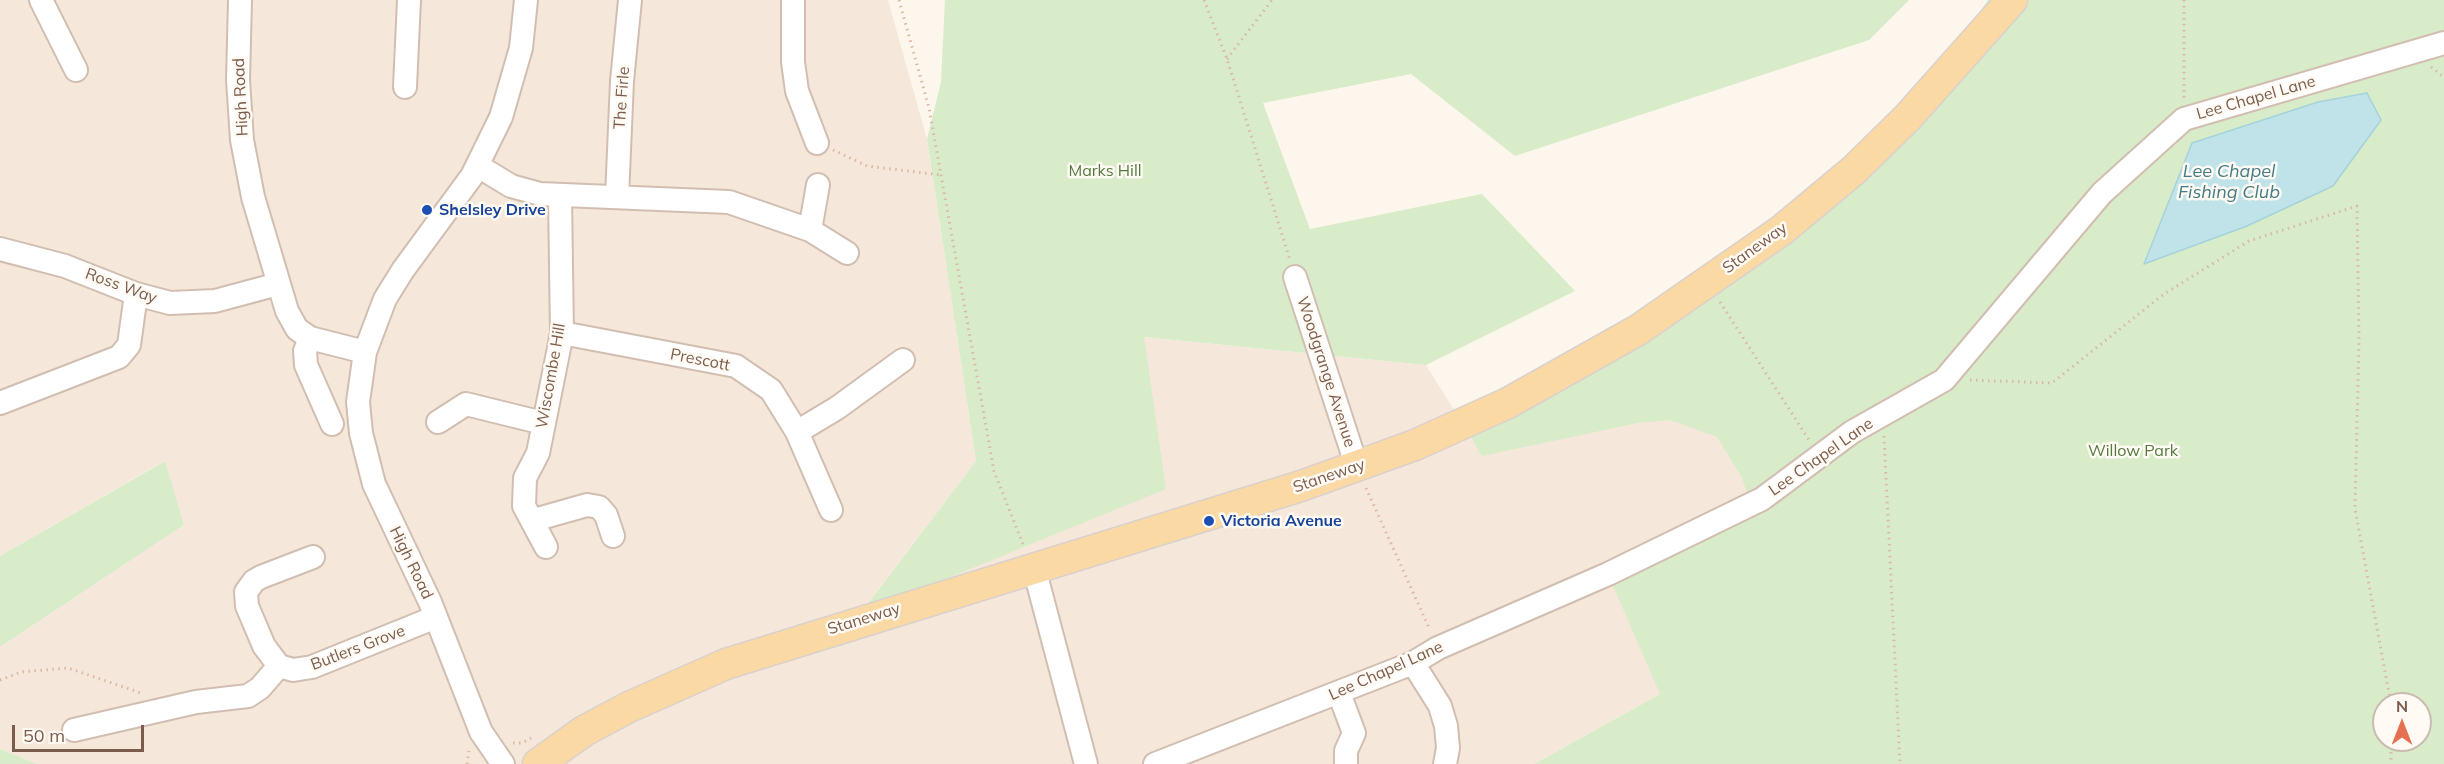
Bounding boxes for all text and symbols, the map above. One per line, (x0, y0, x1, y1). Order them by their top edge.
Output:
street label: High Road (229, 57, 253, 137)
street label: The Firle (610, 66, 634, 130)
street label: Lee Chapel Lane (2194, 72, 2318, 124)
park label: Marks Hill (1068, 161, 1142, 181)
water label: Lee Chapel Fishing Club (2178, 161, 2280, 204)
place label: Shelsley Drive (439, 200, 546, 220)
marker: Shelsley Drive (420, 203, 434, 217)
street label: Staneway (1719, 218, 1791, 278)
street label: Ross Way (82, 264, 160, 308)
street label: Woodgrange Avenue (1293, 294, 1359, 450)
street label: Wiscombe Hill (532, 322, 570, 430)
street label: Prescott (669, 345, 731, 375)
street label: Lee Chapel Lane (1765, 414, 1877, 500)
park label: Willow Park (2088, 441, 2178, 461)
street label: Staneway (1290, 455, 1368, 497)
place label: Victoria Avenue (1221, 511, 1342, 531)
marker: Victoria Avenue (1202, 514, 1216, 528)
street label: High Road (385, 524, 437, 602)
street label: Staneway (825, 599, 903, 639)
street label: Butlers Grove (308, 621, 408, 675)
street label: Lee Chapel Lane (1326, 637, 1446, 705)
north arrow (2372, 692, 2432, 752)
text: N (2396, 696, 2408, 716)
scale bar (15, 713, 147, 751)
text: 50 m (23, 724, 65, 747)

